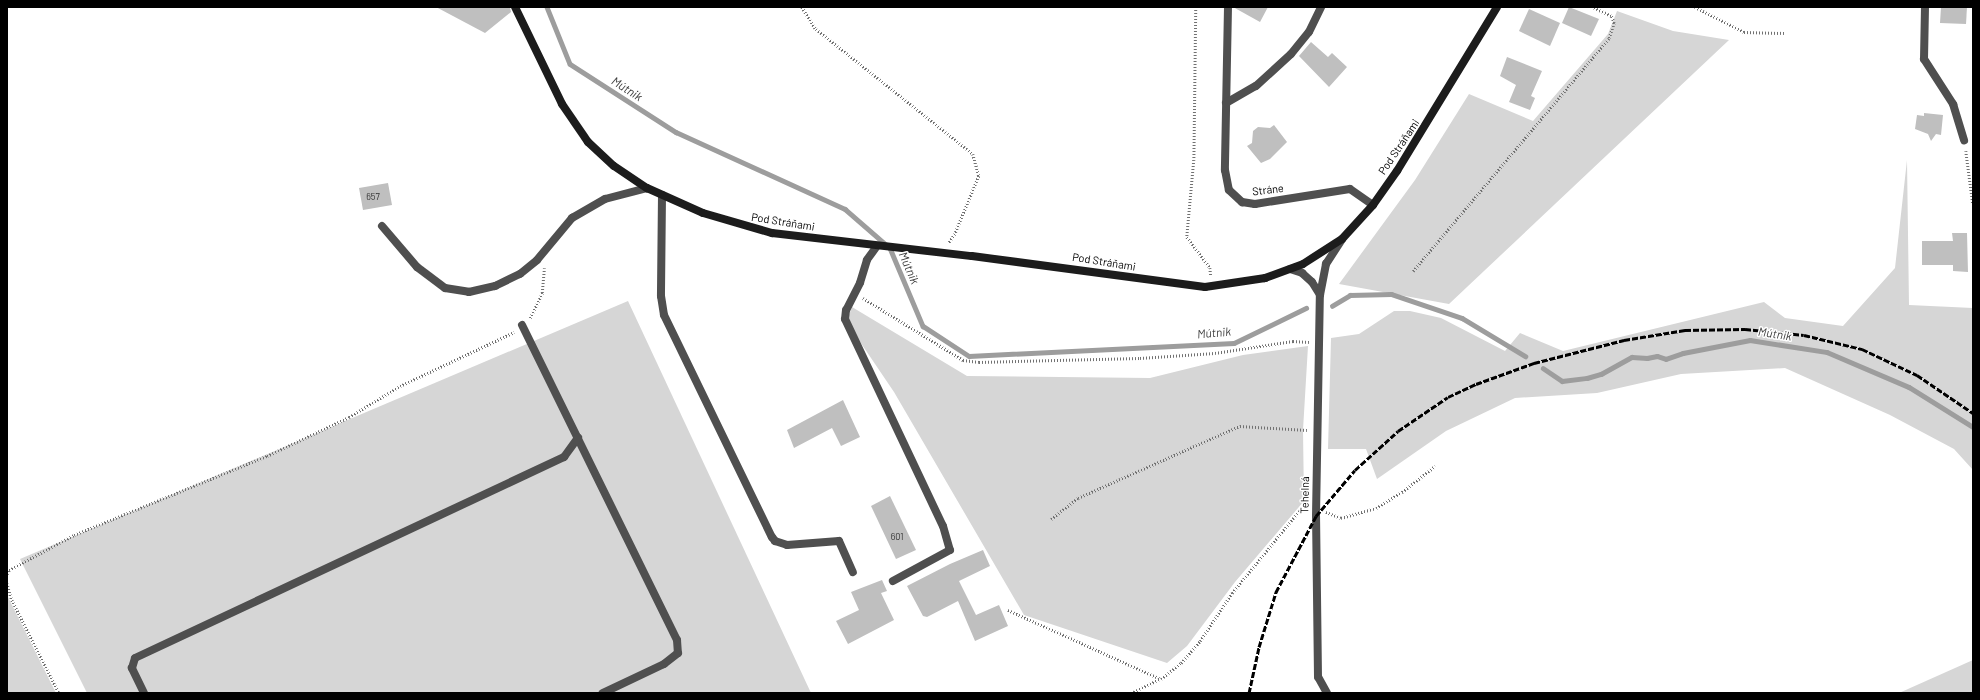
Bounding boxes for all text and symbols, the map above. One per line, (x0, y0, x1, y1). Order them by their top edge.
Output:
water label: Mútnik (609, 74, 645, 104)
street label: Pod Stráňami (1376, 117, 1422, 177)
street label: Stráne (1251, 182, 1285, 198)
house number: 657 (366, 192, 380, 202)
street label: Pod Stráňami (750, 210, 816, 234)
water label: Mútnik (896, 250, 922, 286)
street label: Pod Stráňami (1071, 250, 1137, 274)
water label: Mútnik (1196, 324, 1232, 342)
water label: Mútnik (1757, 324, 1793, 344)
street label: Tehelná (1298, 476, 1312, 514)
house number: 601 (891, 532, 903, 542)

